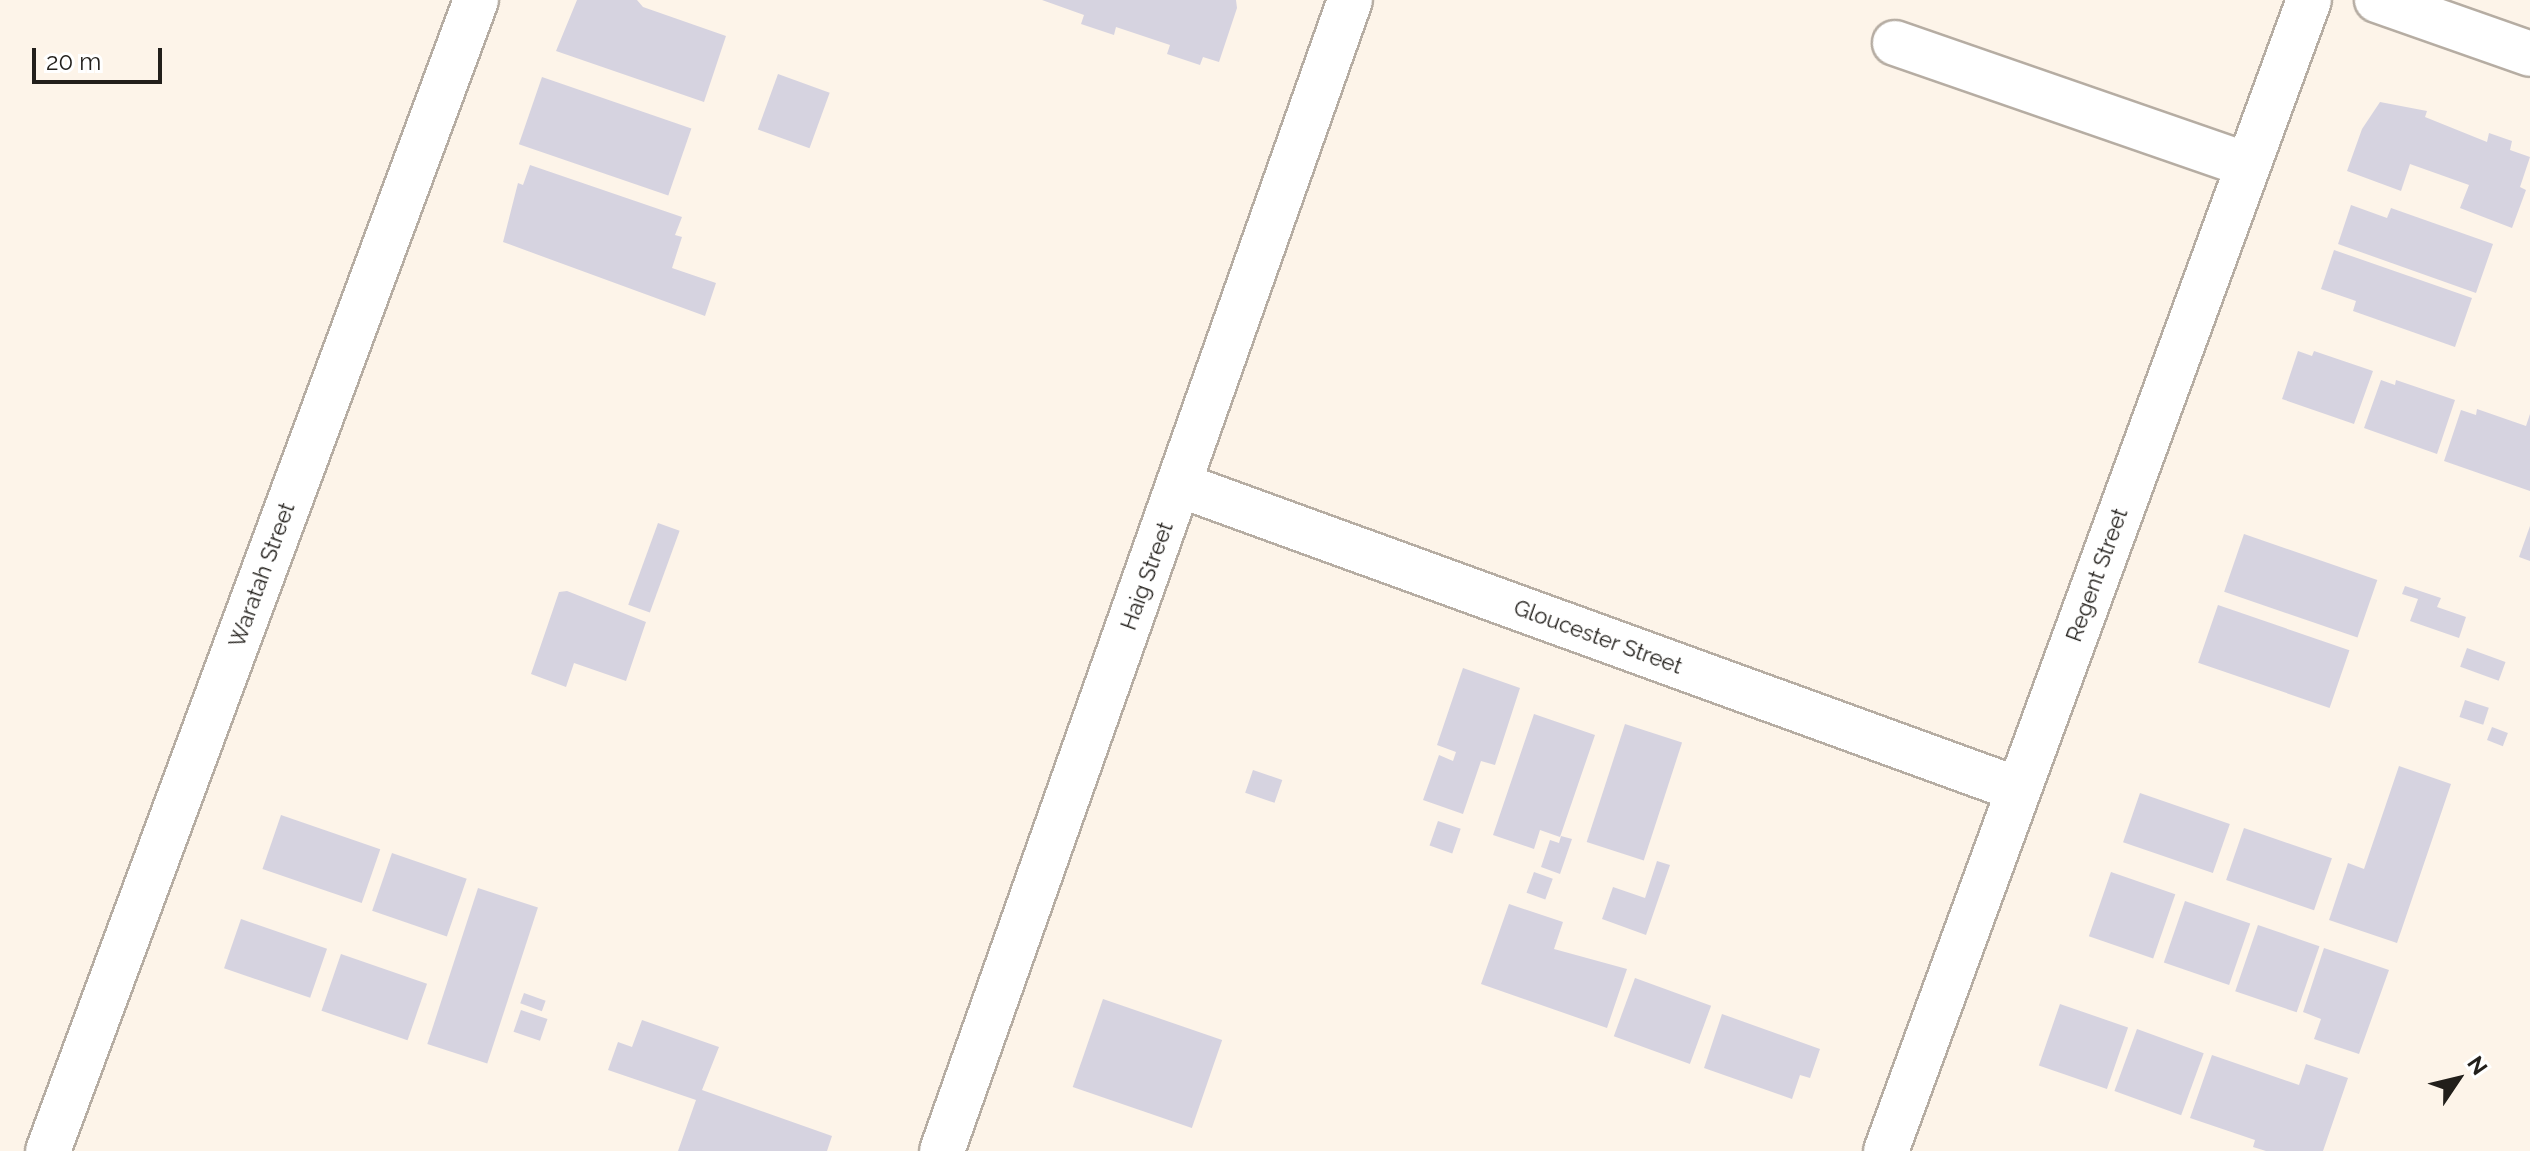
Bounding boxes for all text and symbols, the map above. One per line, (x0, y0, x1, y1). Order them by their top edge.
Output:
scale bar (36, 32, 166, 82)
text: 20 m (46, 47, 101, 76)
street label: Waratah Street (224, 499, 300, 651)
street label: Regent Street (2061, 505, 2133, 645)
street label: Haig Street (1115, 518, 1179, 634)
street label: Gloucester Street (1510, 594, 1686, 680)
north arrow (2418, 1039, 2498, 1119)
text: N (2462, 1051, 2493, 1080)

